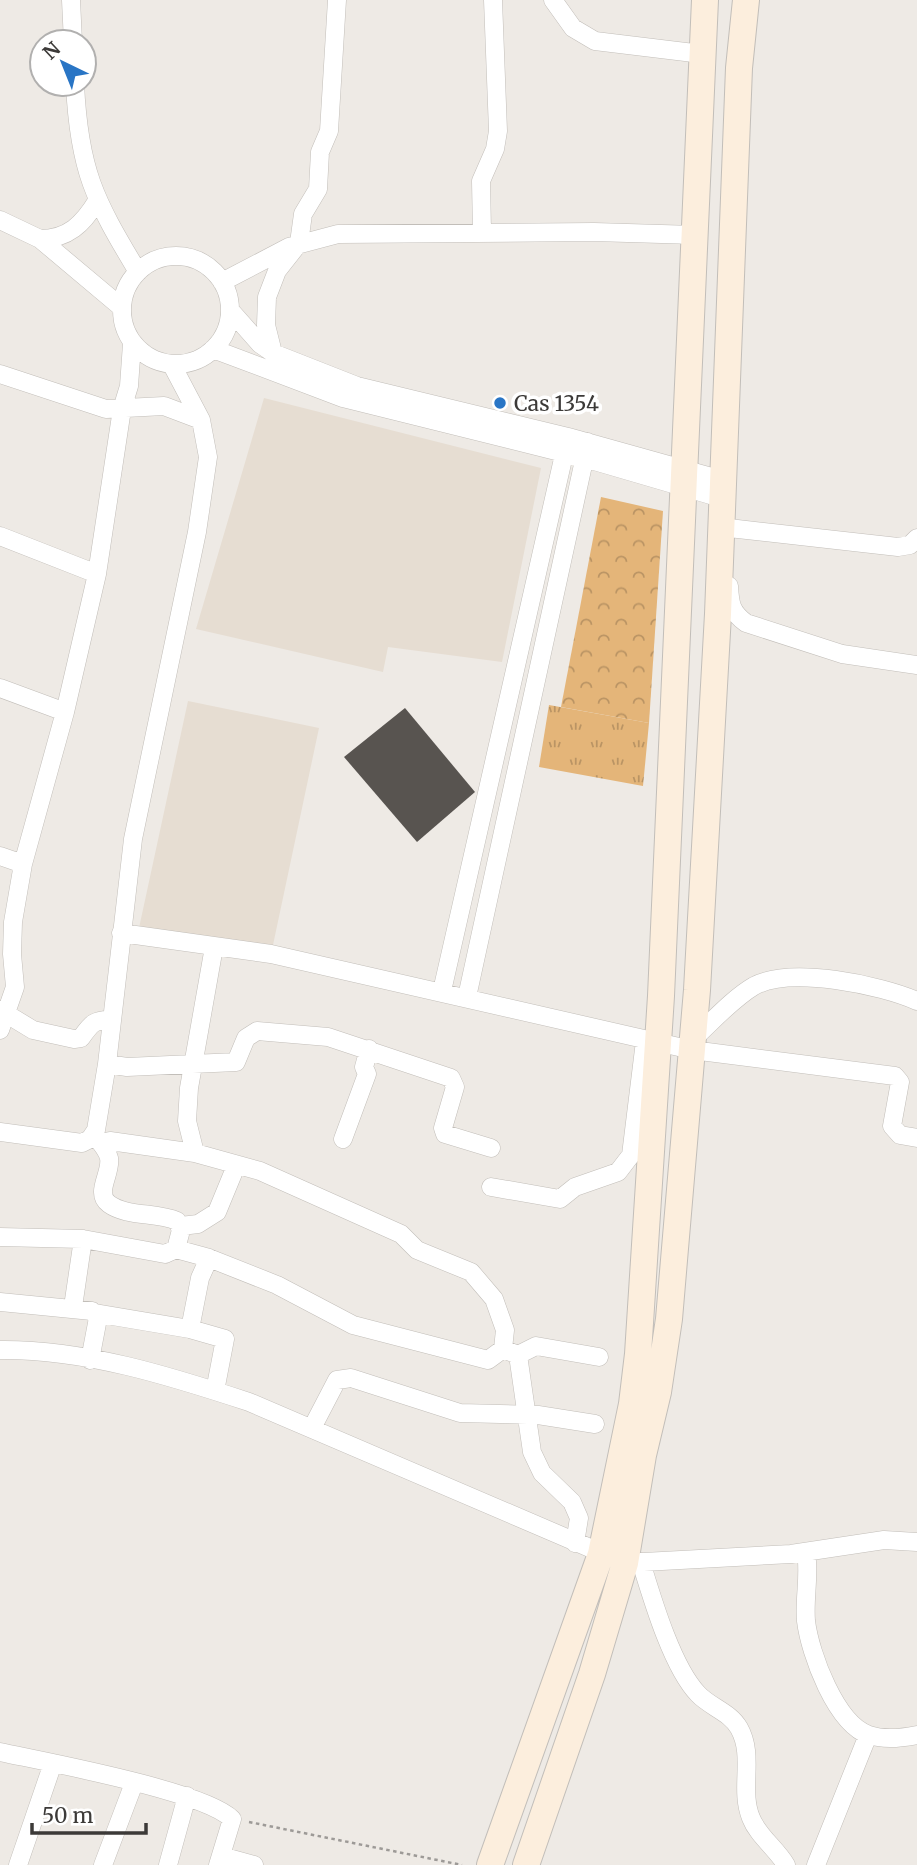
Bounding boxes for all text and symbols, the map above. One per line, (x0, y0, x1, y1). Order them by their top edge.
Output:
north arrow (28, 28, 98, 98)
text: N (38, 37, 65, 64)
place label: Cas 1354 (514, 390, 599, 417)
marker: Cas 1354 (492, 395, 508, 411)
scale bar (32, 1792, 145, 1836)
text: 50 m (42, 1802, 93, 1829)

